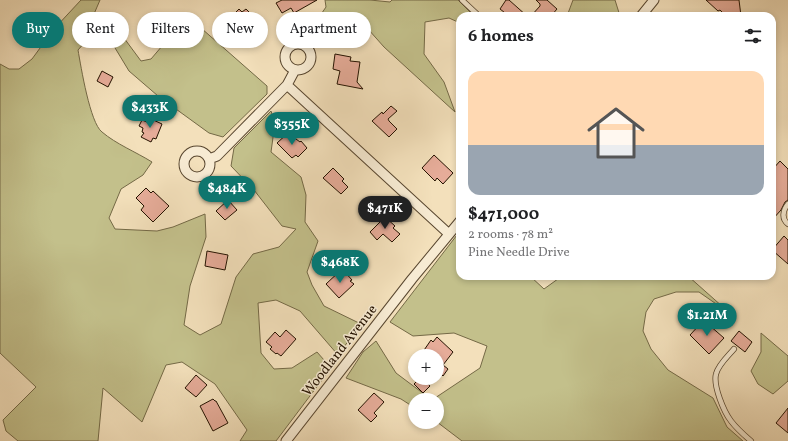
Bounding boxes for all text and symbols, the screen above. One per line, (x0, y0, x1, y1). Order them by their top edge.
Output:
chip: Buy (12, 12, 64, 48)
chip: Rent (72, 12, 129, 48)
chip: Filters (137, 12, 204, 48)
chip: New (212, 12, 268, 48)
chip: Apartment (276, 12, 371, 48)
text: 6 homes (468, 25, 534, 48)
icon: filters (742, 25, 764, 47)
pin: $433K (122, 95, 178, 129)
icon: home (580, 97, 652, 169)
text: $433K (131, 99, 169, 117)
pin: $355K (264, 112, 320, 146)
text: $355K (274, 116, 310, 134)
pin: $484K (199, 176, 255, 210)
text: $484K (207, 180, 247, 198)
pin: $471K (357, 196, 413, 230)
text: $471K (367, 200, 403, 218)
text: $471,000 (468, 203, 539, 226)
text: 2 rooms · 78 m² (468, 226, 553, 244)
text: Pine Needle Drive (468, 244, 570, 262)
pin: $468K (312, 250, 368, 284)
text: $468K (321, 254, 359, 272)
street label: Woodland Avenue (298, 301, 382, 401)
pin: $1.21M (674, 303, 740, 337)
text: $1.21M (687, 307, 727, 325)
map controls (408, 349, 444, 429)
button: + (408, 349, 444, 385)
button: − (408, 393, 444, 429)

